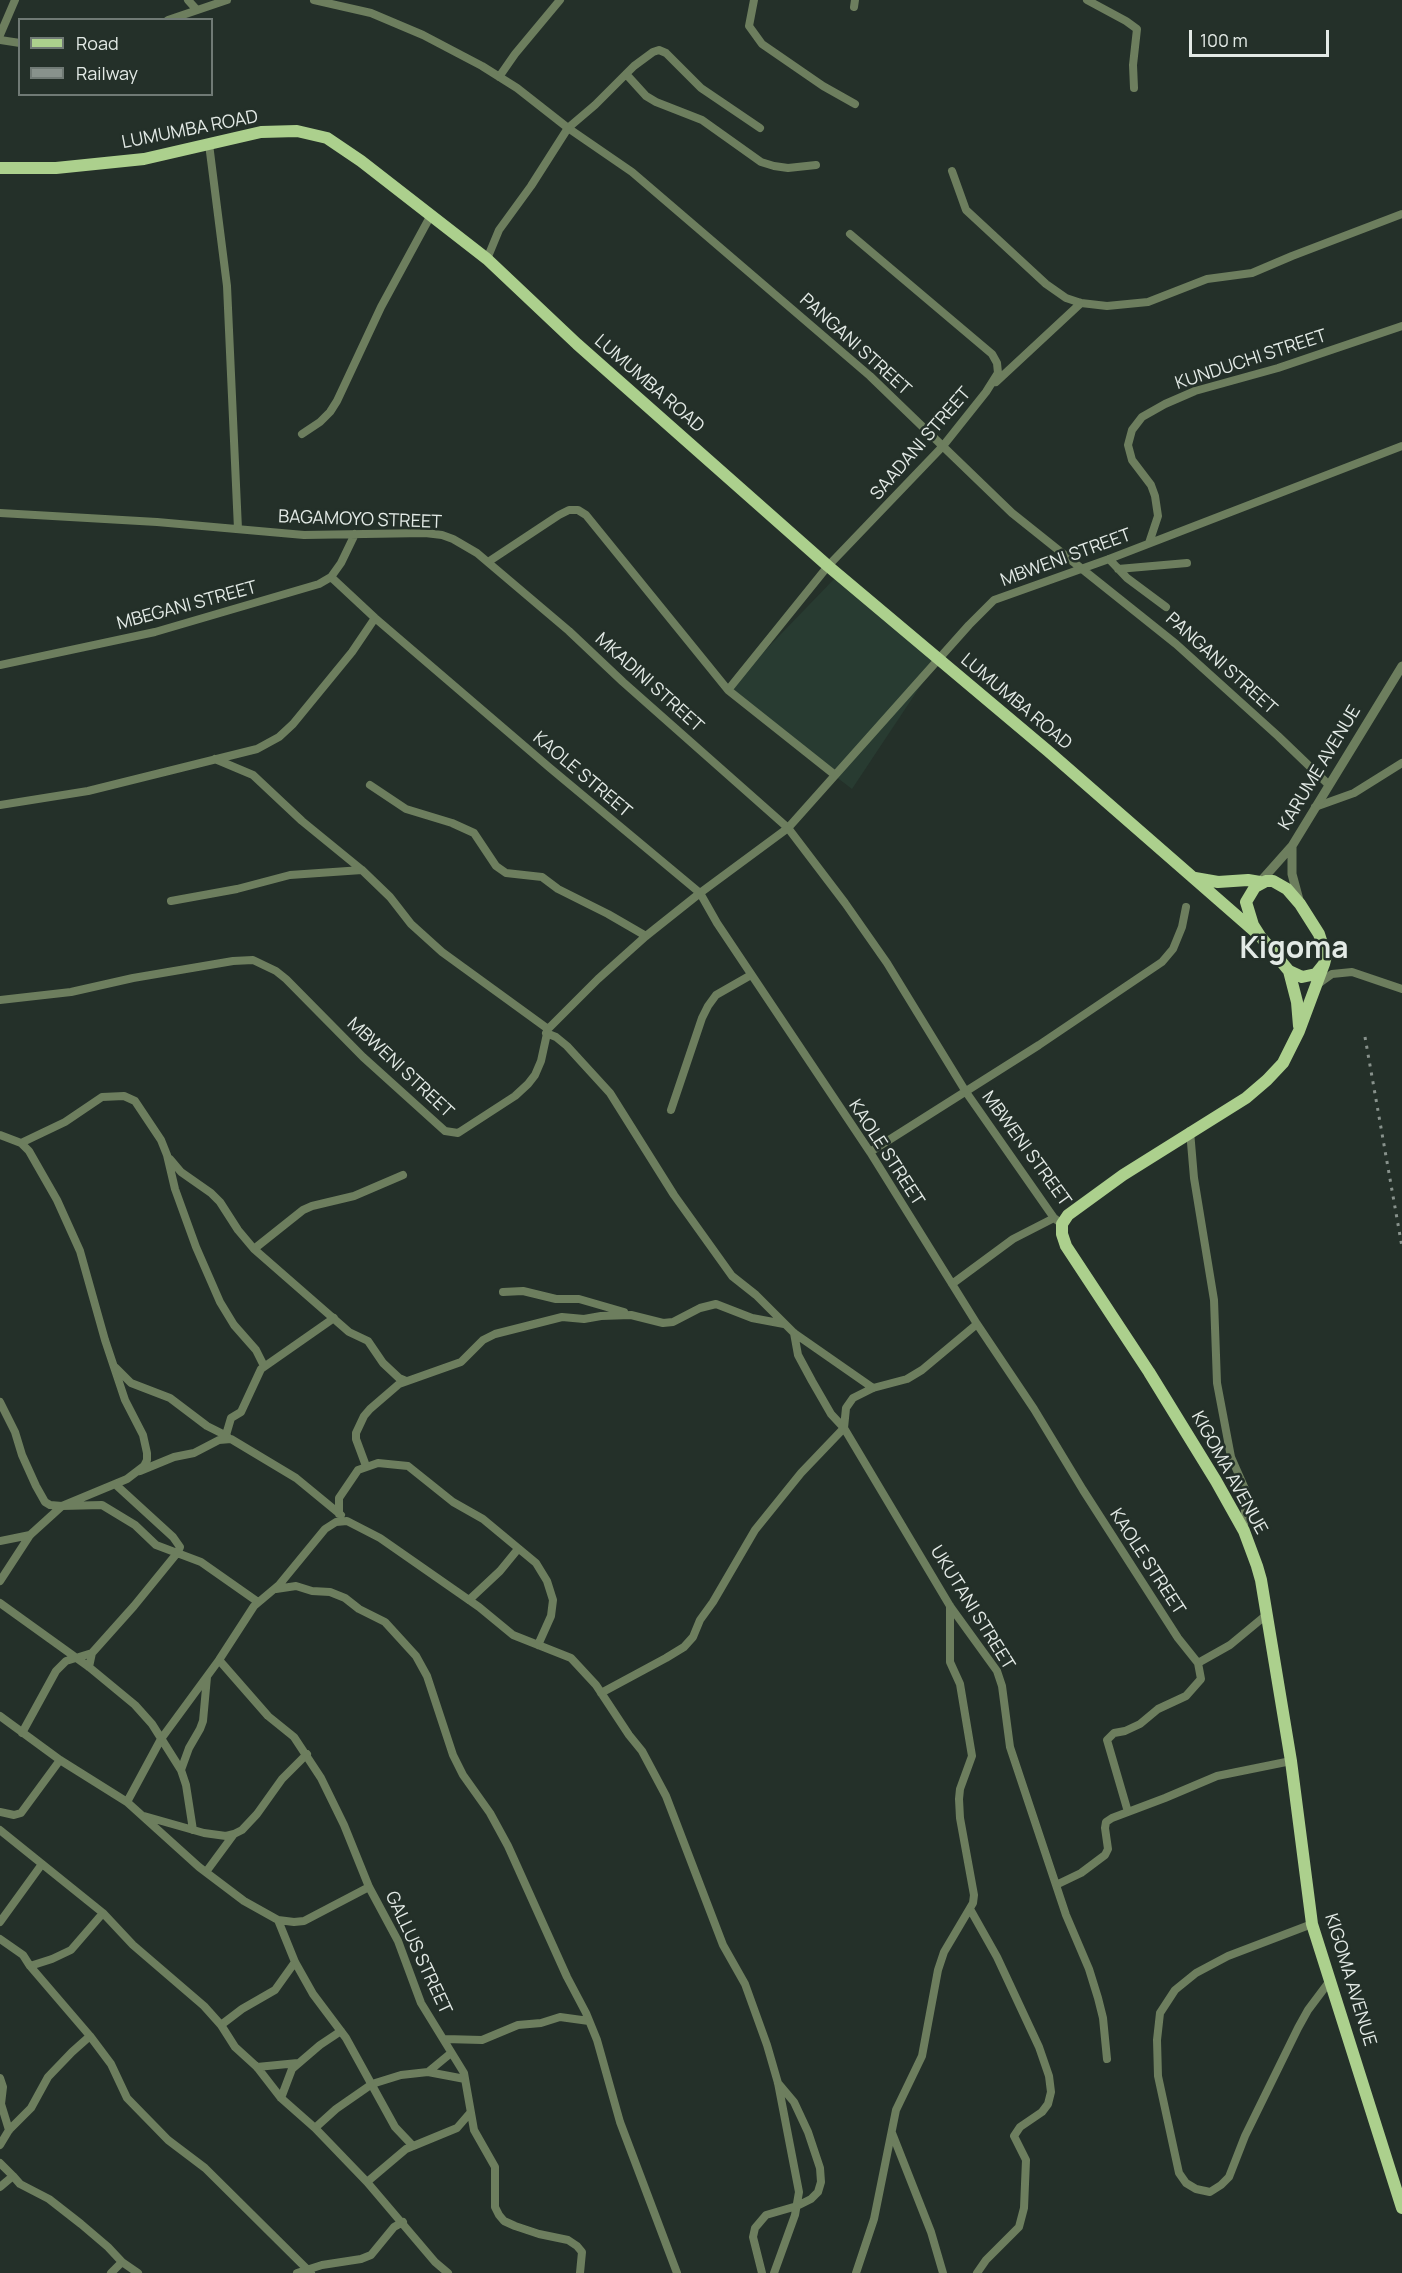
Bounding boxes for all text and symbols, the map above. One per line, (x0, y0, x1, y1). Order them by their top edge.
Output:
legend (18, 18, 213, 96)
scale bar (1192, 18, 1332, 56)
text: 100 m (1200, 28, 1248, 52)
text: Road (76, 31, 119, 55)
text: Railway (76, 61, 138, 85)
street label: LUMUMBA ROAD (120, 106, 260, 154)
street label: PANGANI STREET (795, 289, 915, 401)
street label: KUNDUCHI STREET (1173, 325, 1329, 395)
street label: LUMUMBA ROAD (590, 330, 708, 438)
street label: SAADANI STREET (866, 383, 976, 505)
street label: BAGAMOYO STREET (278, 506, 442, 534)
street label: MBWENI STREET (998, 524, 1134, 592)
street label: MBEGANI STREET (115, 577, 259, 635)
street label: PANGANI STREET (1161, 608, 1281, 720)
street label: MKADINI STREET (590, 629, 708, 737)
street label: LUMUMBA ROAD (956, 649, 1076, 755)
street label: KARUME AVENUE (1274, 702, 1366, 834)
street label: KAOLE STREET (528, 727, 636, 823)
district label: Kigoma (1239, 932, 1349, 968)
street label: MBWENI STREET (342, 1013, 458, 1123)
street label: MBWENI STREET (977, 1087, 1075, 1211)
street label: KAOLE STREET (844, 1096, 928, 1210)
street label: KIGOMA AVENUE (1186, 1408, 1272, 1538)
street label: KAOLE STREET (1105, 1505, 1189, 1619)
street label: UKUTANI STREET (925, 1542, 1019, 1674)
street label: GALLUS STREET (380, 1888, 456, 2018)
street label: KIGOMA AVENUE (1320, 1911, 1380, 2049)

